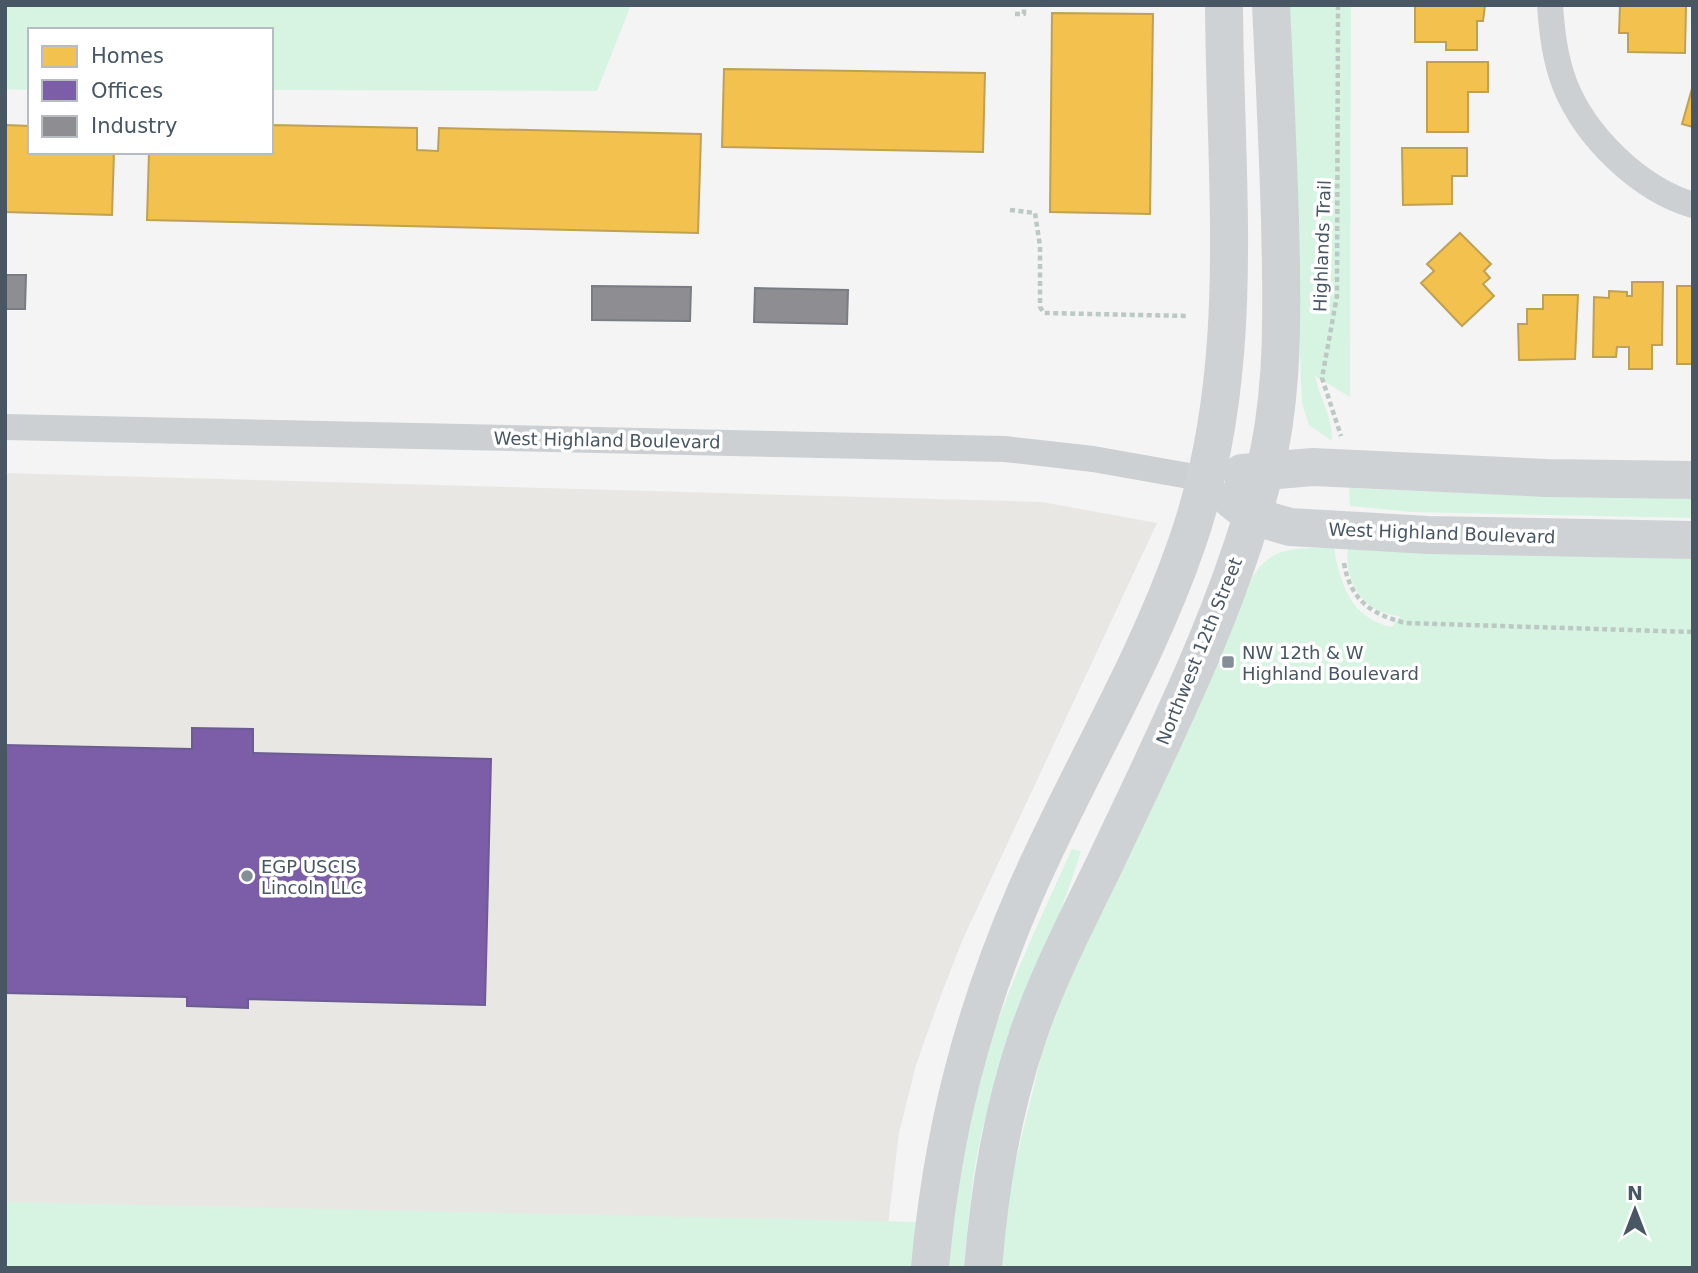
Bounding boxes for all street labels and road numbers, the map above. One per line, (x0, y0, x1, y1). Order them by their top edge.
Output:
street label: Highlands Trail (1309, 180, 1335, 312)
street label: West Highland Boulevard (493, 428, 721, 452)
street label: West Highland Boulevard (1328, 519, 1556, 547)
street label: Northwest 12th Street (1152, 554, 1246, 748)

